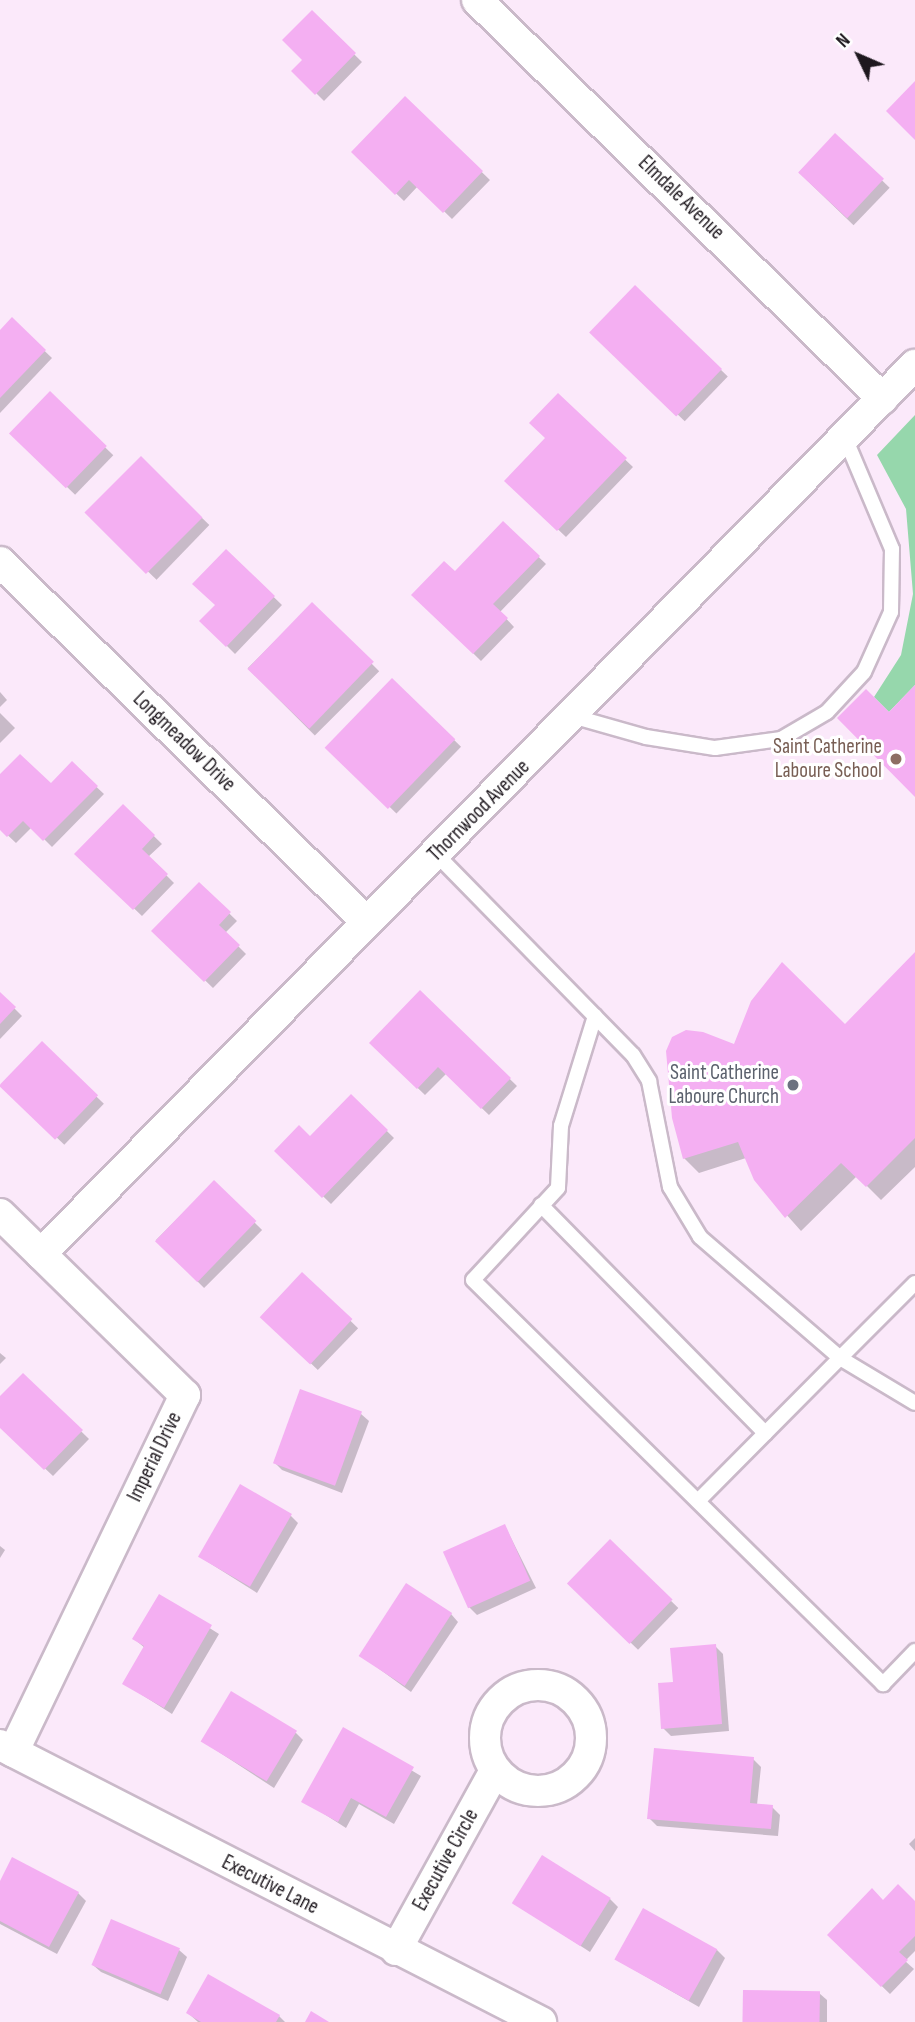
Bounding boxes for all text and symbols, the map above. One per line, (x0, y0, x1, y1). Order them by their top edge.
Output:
north arrow (824, 21, 894, 91)
text: N (832, 29, 855, 53)
street label: Elmdale Avenue (633, 151, 729, 245)
street label: Longmeadow Drive (127, 687, 241, 797)
place label: Saint Catherine Laboure School (773, 734, 882, 784)
marker: Saint Catherine Laboure School (888, 751, 904, 767)
street label: Thornwood Avenue (423, 755, 535, 867)
place label: Saint Catherine Laboure Church (668, 1060, 779, 1110)
marker: Saint Catherine Laboure Church (785, 1077, 801, 1093)
street label: Imperial Drive (122, 1408, 188, 1506)
street label: Executive Circle (408, 1805, 484, 1915)
street label: Executive Lane (217, 1850, 323, 1920)

